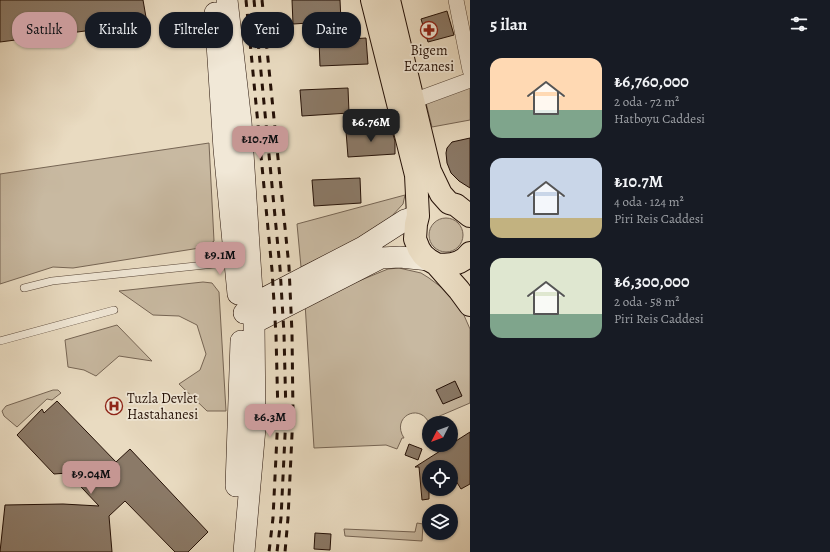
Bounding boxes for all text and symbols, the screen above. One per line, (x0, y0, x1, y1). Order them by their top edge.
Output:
chip: Satılık (12, 12, 77, 48)
chip: Kiralık (85, 12, 151, 48)
chip: Filtreler (159, 12, 233, 48)
chip: Yeni (241, 12, 294, 48)
chip: Daire (302, 12, 361, 48)
text: 5 ilan (490, 13, 527, 36)
icon: filters (788, 13, 810, 35)
pharmacy icon: Bigem Eczanesi (419, 20, 439, 40)
place label: Bigem Eczanesi (404, 41, 454, 76)
text: ₺6,760,000 (614, 70, 689, 93)
icon: home (522, 74, 570, 122)
text: 2 oda · 72 m² (614, 93, 679, 110)
pin: ₺6.76M (338, 109, 404, 143)
text: Hatboyu Caddesi (614, 110, 705, 127)
text: ₺6.76M (352, 113, 390, 130)
pin: ₺10.7M (227, 126, 293, 160)
text: ₺10.7M (241, 130, 279, 147)
text: ₺10.7M (614, 170, 663, 193)
icon: home (522, 174, 570, 222)
text: 4 oda · 124 m² (614, 193, 684, 210)
text: Piri Reis Caddesi (614, 210, 704, 227)
pin: ₺9.1M (192, 242, 248, 276)
text: ₺9.1M (204, 246, 236, 263)
text: ₺6,300,000 (614, 270, 689, 293)
icon: home (522, 274, 570, 322)
text: 2 oda · 58 m² (614, 293, 680, 310)
text: Piri Reis Caddesi (614, 310, 704, 327)
place label: Tuzla Devlet Hastahanesi (127, 389, 198, 424)
hospital icon: Tuzla Devlet Hastahanesi (104, 396, 124, 416)
pin: ₺6.3M (242, 404, 298, 438)
text: ₺6.3M (254, 408, 286, 425)
north arrow (422, 416, 458, 452)
map controls (422, 416, 458, 540)
button: locate (422, 460, 458, 496)
pin: ₺9.04M (58, 461, 124, 495)
text: ₺9.04M (71, 465, 111, 482)
button: layers (422, 504, 458, 540)

